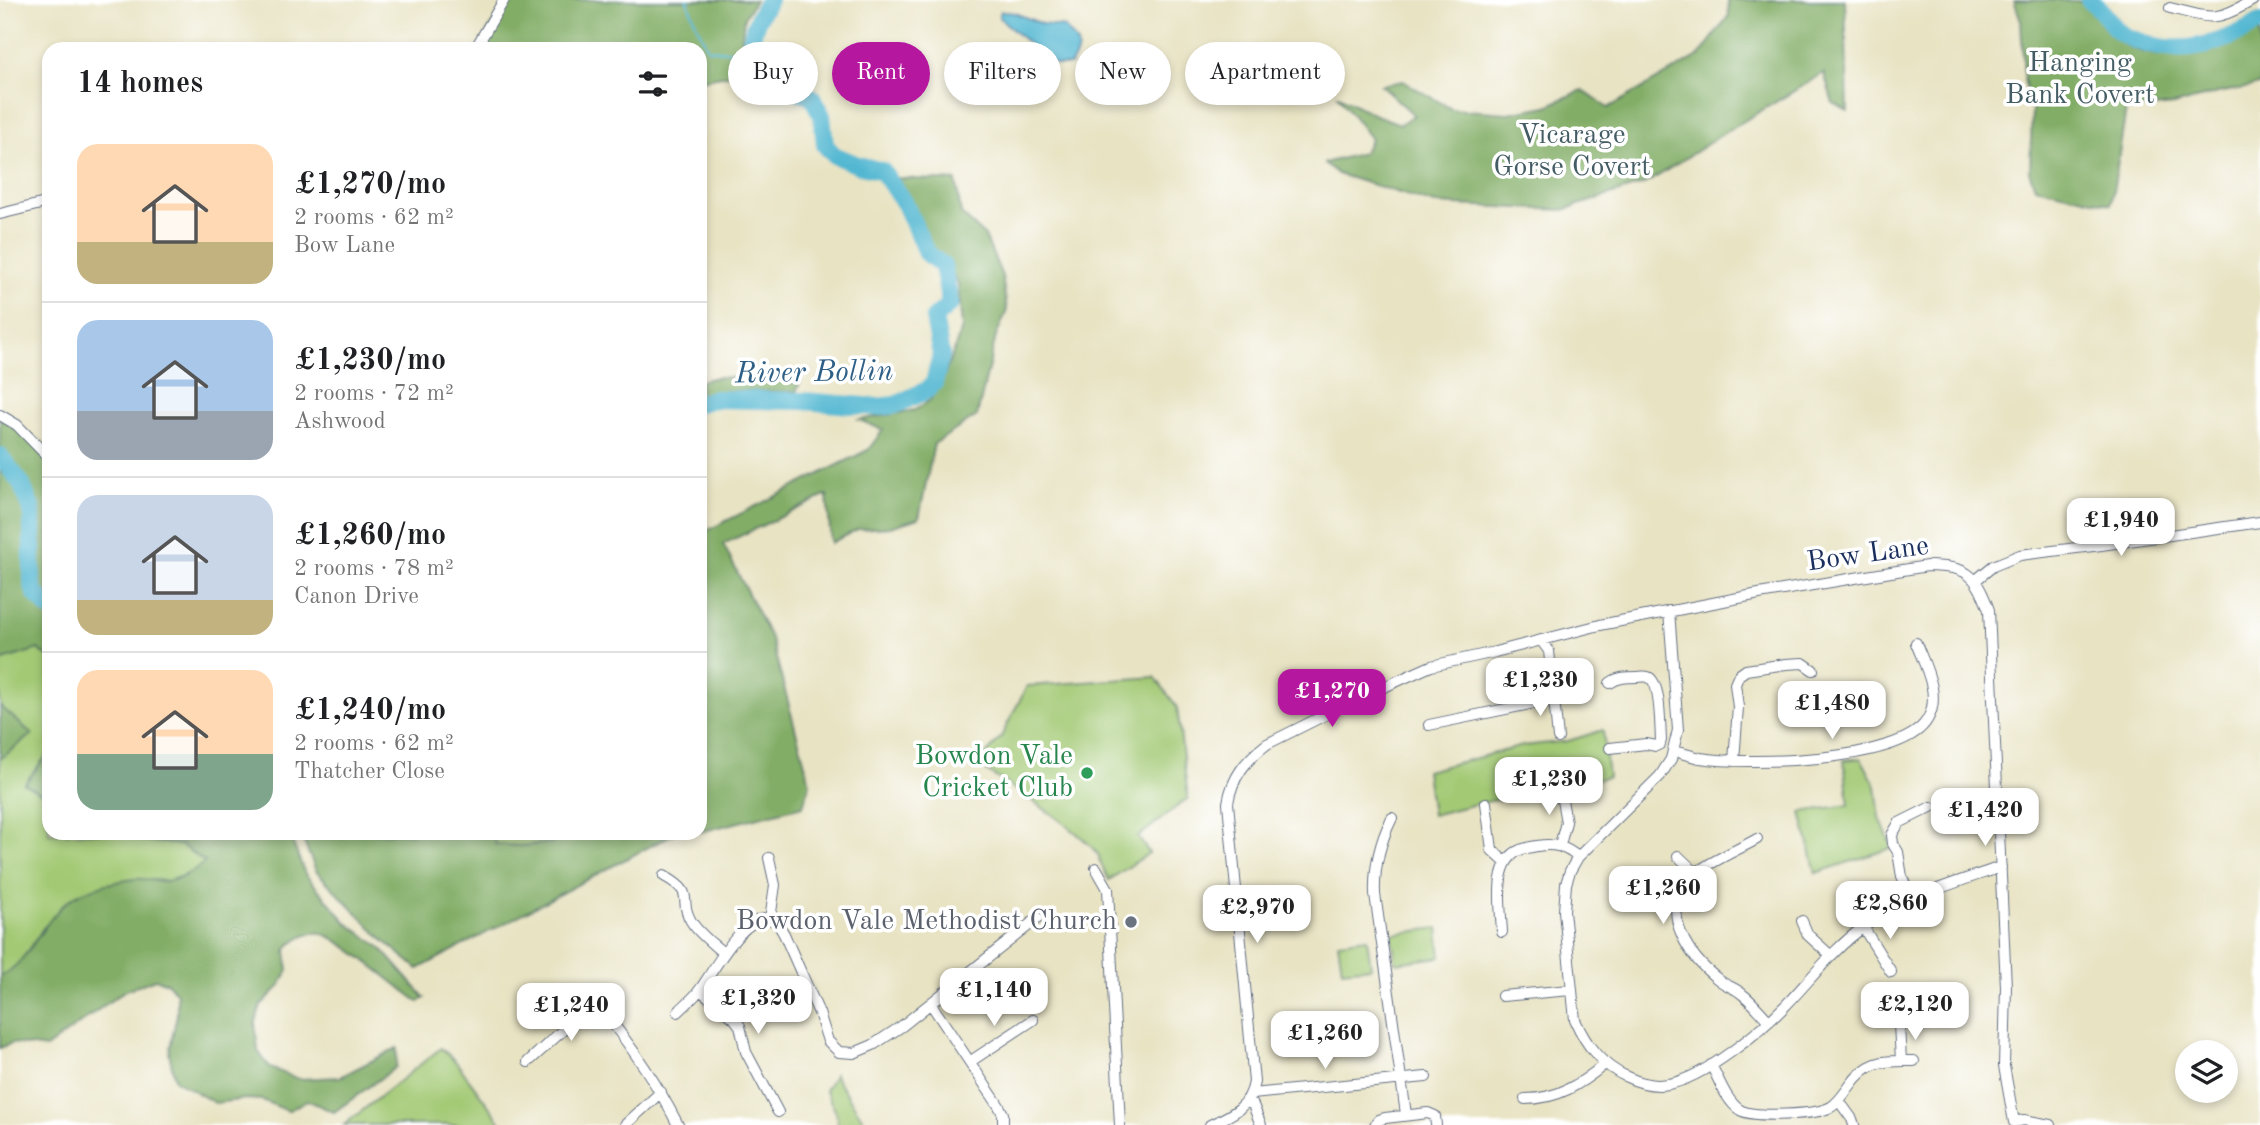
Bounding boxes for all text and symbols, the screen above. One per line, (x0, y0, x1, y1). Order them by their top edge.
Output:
chip: Buy (728, 42, 818, 105)
chip: Rent (832, 42, 930, 105)
chip: Filters (944, 42, 1061, 105)
chip: New (1075, 42, 1171, 105)
chip: Apartment (1185, 42, 1345, 105)
park label: Hanging Bank Covert (2005, 50, 2155, 110)
icon: filters (634, 65, 672, 103)
text: 14 homes (77, 69, 203, 99)
park label: Vicarage Gorse Covert (1493, 122, 1651, 182)
text: £1,270/mo (294, 170, 446, 200)
icon: home (133, 172, 217, 256)
text: 2 rooms · 62 m² (294, 206, 454, 229)
text: Bow Lane (294, 234, 395, 257)
text: £1,230/mo (294, 346, 446, 376)
icon: home (133, 348, 217, 432)
water label: River Bollin (733, 357, 894, 389)
text: 2 rooms · 72 m² (294, 382, 454, 405)
text: Ashwood (294, 410, 386, 433)
pin: £1,940 (2064, 498, 2178, 558)
text: £1,940 (2083, 509, 2159, 532)
text: £1,260/mo (294, 521, 446, 551)
icon: home (133, 523, 217, 607)
street label: Bow Lane (1805, 533, 1931, 577)
text: 2 rooms · 78 m² (294, 557, 454, 580)
text: Canon Drive (294, 585, 419, 608)
pin: £1,230 (1483, 658, 1597, 718)
text: £1,230 (1502, 669, 1578, 692)
pin: £1,270 (1275, 670, 1389, 729)
text: £1,270 (1294, 680, 1370, 703)
pin: £1,480 (1775, 682, 1889, 741)
text: £1,480 (1794, 692, 1870, 715)
text: £1,240/mo (294, 696, 446, 726)
icon: home (133, 698, 217, 782)
text: 2 rooms · 62 m² (294, 732, 454, 755)
place label: Bowdon Vale Cricket Club (915, 743, 1073, 803)
pin: £1,230 (1492, 758, 1606, 817)
text: Thatcher Close (294, 760, 445, 783)
marker: Bowdon Vale Cricket Club (1079, 765, 1095, 781)
text: £1,230 (1511, 768, 1587, 791)
pin: £1,420 (1928, 788, 2042, 848)
text: £1,420 (1947, 799, 2023, 822)
pin: £1,260 (1606, 866, 1720, 926)
text: £1,260 (1625, 877, 1701, 900)
pin: £2,860 (1833, 881, 1947, 941)
pin: £2,970 (1200, 886, 1314, 945)
text: £2,860 (1852, 892, 1928, 915)
text: £2,970 (1219, 896, 1295, 919)
place label: Bowdon Vale Methodist Church (736, 908, 1117, 936)
marker: Bowdon Vale Methodist Church (1123, 914, 1139, 930)
pin: £1,140 (937, 968, 1051, 1028)
pin: £1,320 (701, 976, 815, 1036)
text: £1,140 (956, 979, 1032, 1002)
pin: £2,120 (1858, 982, 1972, 1042)
pin: £1,240 (514, 984, 628, 1043)
text: £1,320 (720, 987, 796, 1010)
text: £2,120 (1877, 993, 1953, 1016)
text: £1,240 (533, 994, 609, 1017)
pin: £1,260 (1268, 1012, 1382, 1071)
text: £1,260 (1287, 1022, 1363, 1045)
map controls (2175, 1040, 2238, 1103)
button: layers (2175, 1040, 2238, 1103)

